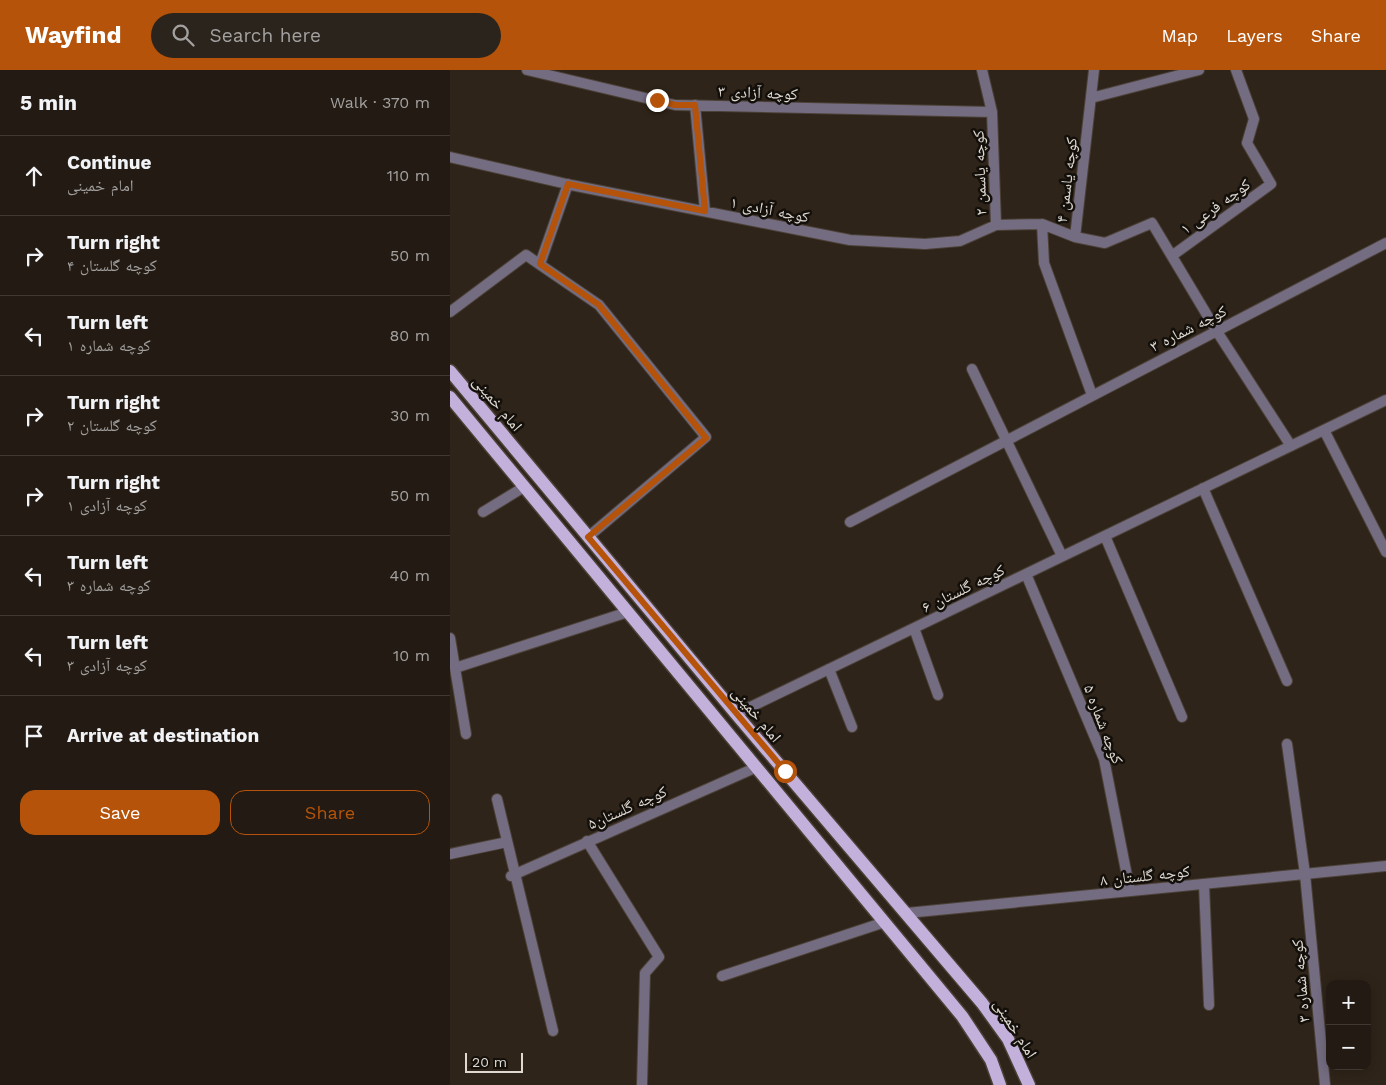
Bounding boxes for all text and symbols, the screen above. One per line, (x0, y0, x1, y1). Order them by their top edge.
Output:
search box (151, 13, 501, 58)
text: Wayfind (25, 21, 121, 49)
icon: search (169, 21, 197, 49)
text: Search here (209, 24, 321, 47)
text: Map (1161, 25, 1198, 46)
text: Layers (1226, 25, 1283, 46)
text: Share (1311, 25, 1361, 46)
street label: کوچه آزادی ۳ (718, 82, 799, 104)
route end (646, 89, 669, 112)
text: 5 min (20, 90, 77, 115)
text: Walk · 370 m (330, 93, 430, 112)
street label: کوچه یاسمن ۲ (968, 129, 991, 216)
street label: کوچه یاسمن ۴ (1052, 136, 1082, 224)
text: Continue (67, 151, 151, 174)
icon: ahead (20, 162, 48, 190)
text: 110 m (387, 166, 430, 185)
street label: کوچه فرعی ۱ (1177, 174, 1255, 239)
text: امام خمینی (67, 176, 134, 195)
street label: کوچه آزادی ۱ (729, 193, 811, 227)
text: Turn right (67, 231, 160, 254)
icon: right (20, 242, 48, 270)
text: 50 m (390, 246, 430, 265)
text: کوچه گلستان ۴ (67, 256, 157, 275)
street label: کوچه شماره ۳ (1147, 301, 1230, 356)
text: Turn left (67, 311, 148, 334)
icon: left (20, 322, 48, 350)
text: 80 m (389, 326, 430, 345)
text: کوچه شماره ۱ (67, 336, 151, 355)
street label: امام خمینی (468, 372, 526, 436)
text: Turn right (67, 391, 160, 414)
icon: right (20, 402, 48, 430)
text: 30 m (390, 406, 430, 425)
text: کوچه گلستان ۲ (67, 416, 157, 435)
text: Turn right (67, 471, 160, 494)
icon: right (20, 482, 48, 510)
text: 50 m (390, 486, 430, 505)
text: کوچه آزادی ۱ (67, 496, 147, 515)
text: Turn left (67, 551, 148, 574)
street label: کوچه گلستان ۶ (919, 560, 1009, 618)
icon: left (20, 562, 48, 590)
text: 40 m (390, 566, 430, 585)
text: کوچه شماره ۳ (67, 576, 151, 595)
text: Turn left (67, 631, 148, 654)
icon: left (20, 642, 48, 670)
text: 10 m (393, 646, 430, 665)
text: کوچه آزادی ۳ (67, 656, 147, 675)
street label: کوچه شماره ۵ (1080, 682, 1127, 767)
street label: امام خمینی (727, 683, 785, 747)
icon: arrive (20, 722, 48, 750)
text: Arrive at destination (67, 724, 259, 747)
route start (774, 760, 797, 783)
street label: کوچه گلستان۵ (585, 781, 670, 834)
button: Save (20, 790, 220, 835)
button: Share (230, 790, 430, 835)
street label: کوچه گلستان ۸ (1099, 861, 1191, 891)
street label: کوچه شماره ۳ (1287, 938, 1314, 1023)
map controls (1326, 980, 1371, 1070)
button: + (1326, 980, 1371, 1025)
street label: امام خمینی (989, 995, 1041, 1062)
button: − (1326, 1025, 1371, 1070)
scale bar (465, 1050, 522, 1073)
text: 20 m (472, 1054, 507, 1070)

